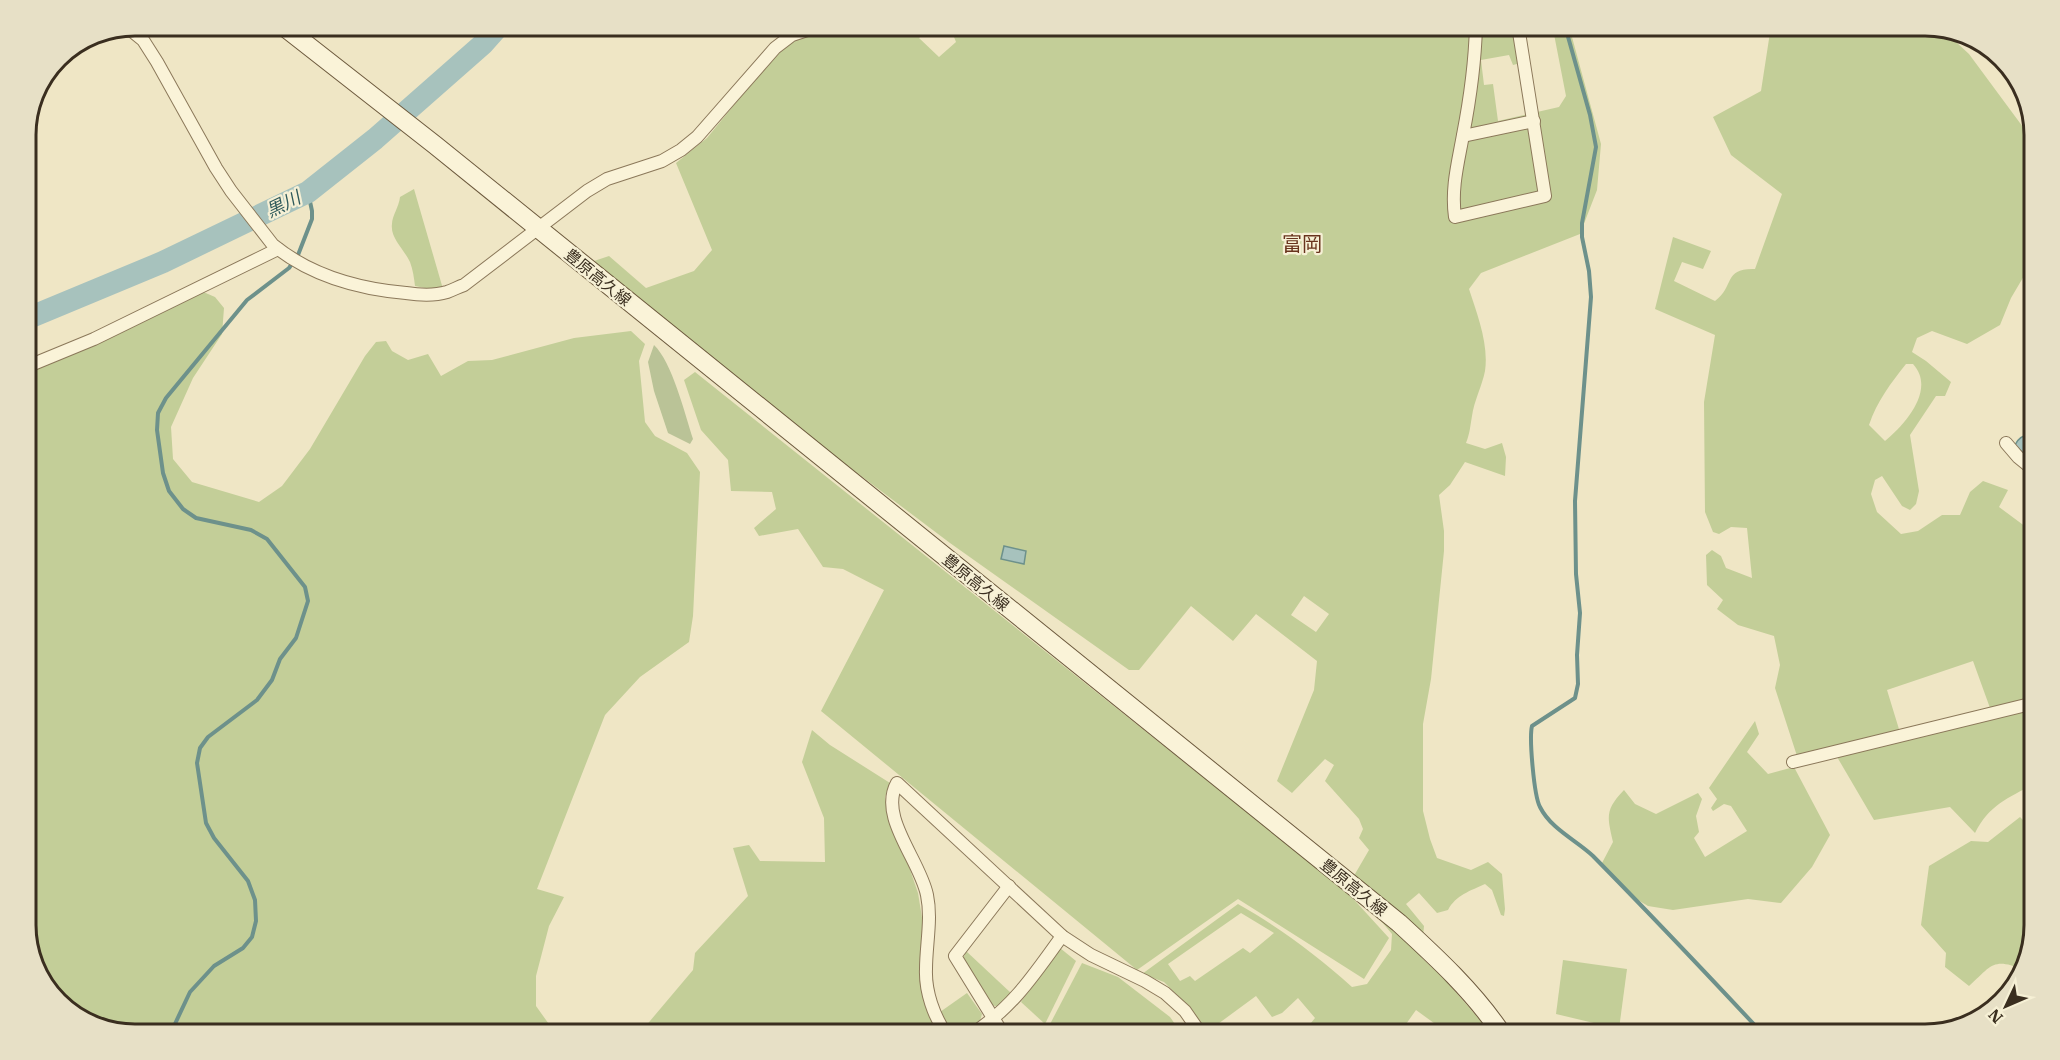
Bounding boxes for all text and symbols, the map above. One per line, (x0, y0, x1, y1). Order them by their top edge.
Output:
water label: 黒川 (262, 185, 306, 222)
district label: 富岡 (1282, 230, 1322, 257)
street label: 豊原高久線 (561, 244, 635, 310)
street label: 豊原高久線 (939, 549, 1013, 615)
street label: 豊原高久線 (1317, 854, 1391, 920)
north arrow (1976, 976, 2036, 1036)
text: N (1984, 1005, 2007, 1028)

